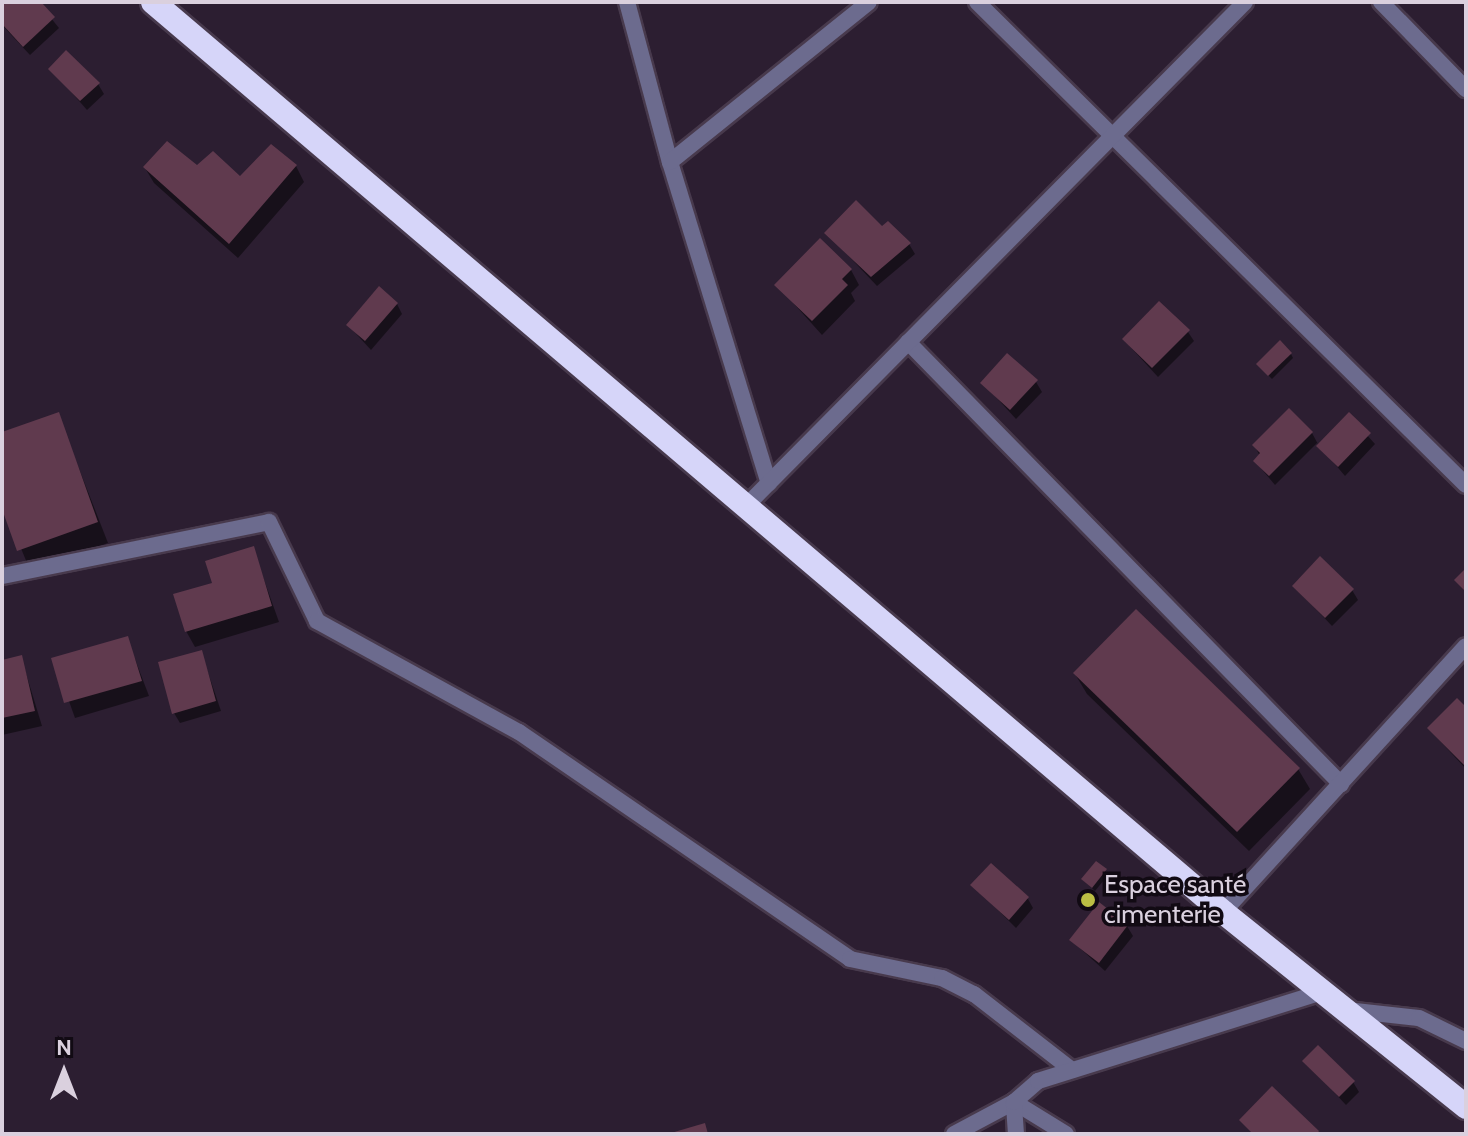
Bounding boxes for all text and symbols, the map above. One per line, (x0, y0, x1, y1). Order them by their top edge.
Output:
place label: Espace santé cimenterie (1104, 869, 1246, 930)
marker: Espace santé cimenterie (1079, 891, 1097, 909)
north arrow (24, 1032, 104, 1112)
text: N (56, 1034, 72, 1061)

